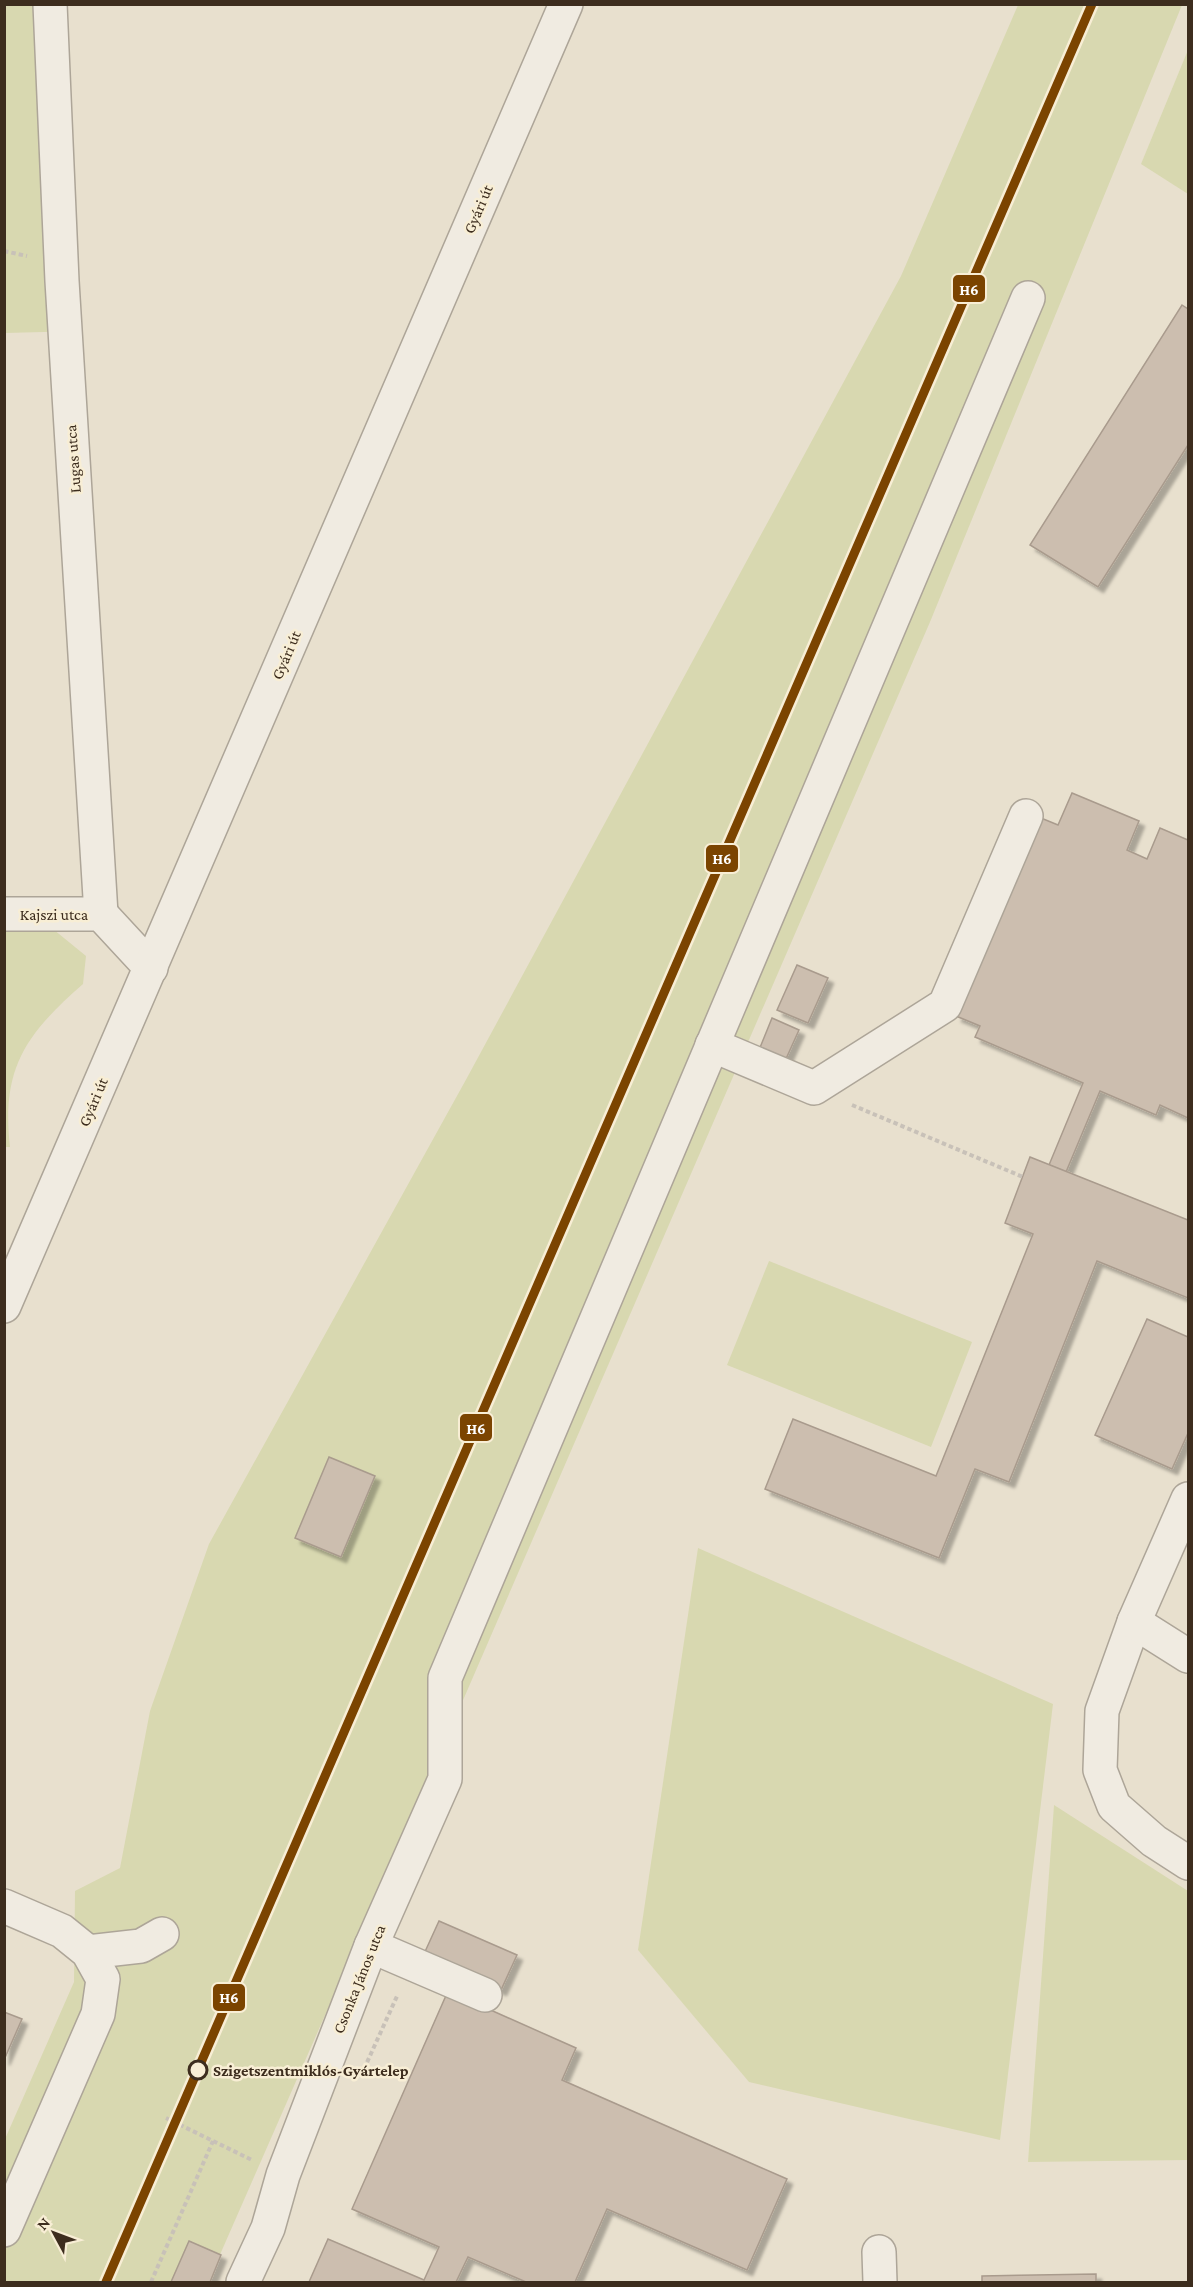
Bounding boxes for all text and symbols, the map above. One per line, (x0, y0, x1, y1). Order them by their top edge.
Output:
street label: Gyári út (460, 181, 497, 236)
line badge: H6 (952, 274, 986, 303)
text: H6 (959, 281, 979, 298)
street label: Lugas utca (62, 424, 85, 494)
street label: Gyári út (268, 627, 305, 682)
line badge: H6 (705, 844, 739, 873)
text: H6 (712, 850, 732, 867)
street label: Kajszi utca (20, 906, 89, 924)
street label: Gyári út (75, 1074, 112, 1129)
line badge: H6 (459, 1413, 493, 1442)
text: H6 (466, 1420, 486, 1437)
street label: Csonka János utca (329, 1922, 390, 2036)
line badge: H6 (212, 1983, 246, 2012)
text: H6 (219, 1989, 239, 2006)
marker: Szigetszentmiklós-Gyártelep (188, 2060, 208, 2080)
place label: Szigetszentmiklós-Gyártelep (213, 2062, 409, 2079)
north arrow (24, 2203, 84, 2263)
text: N (33, 2214, 53, 2233)

